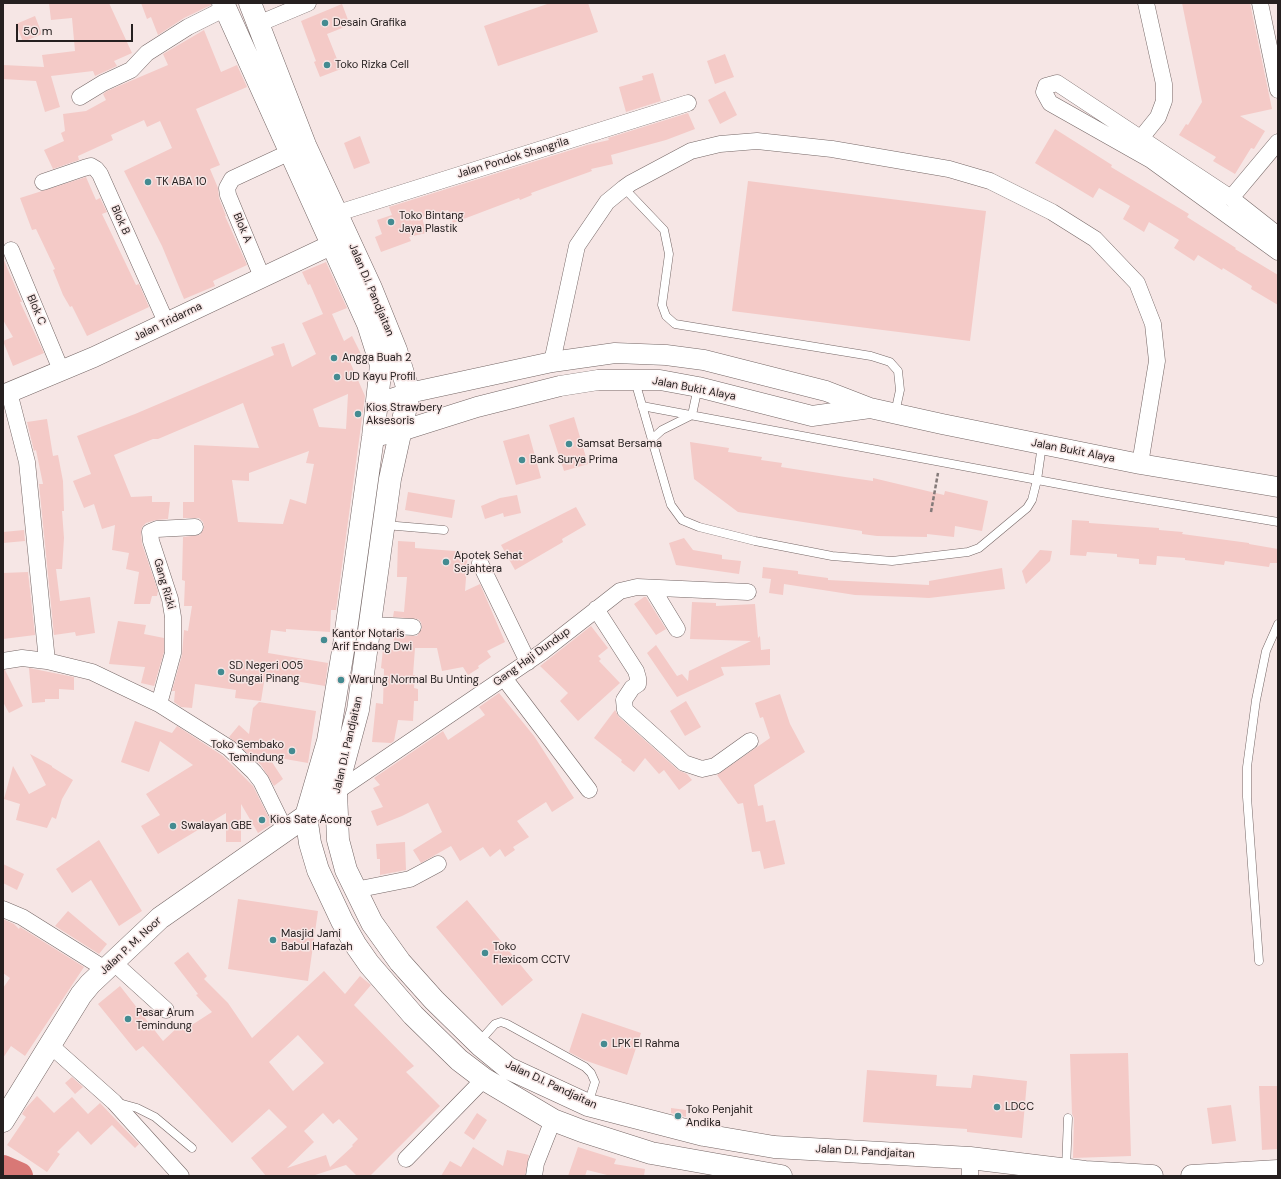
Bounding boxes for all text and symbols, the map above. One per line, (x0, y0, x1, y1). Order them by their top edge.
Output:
scale bar (18, 16, 135, 42)
place label: Desain Grafika (333, 16, 406, 30)
marker: Desain Grafika (320, 18, 330, 28)
text: 50 m (23, 23, 52, 39)
place label: Toko Rizka Cell (335, 58, 409, 72)
marker: Toko Rizka Cell (322, 60, 332, 70)
street label: Jalan Pondok Shangrila (455, 135, 571, 181)
place label: TK ABA 10 (156, 175, 207, 189)
marker: TK ABA 10 (143, 177, 153, 187)
street label: Blok B (108, 203, 132, 237)
place label: Toko Bintang Jaya Plastik (399, 209, 464, 235)
street label: Blok A (230, 211, 254, 245)
marker: Toko Bintang Jaya Plastik (386, 217, 396, 227)
street label: Jalan D.I. Pandjaitan (345, 242, 397, 338)
street label: Blok C (24, 293, 48, 327)
street label: Jalan Tridarma (132, 300, 204, 344)
place label: Angga Buah 2 (342, 351, 411, 365)
marker: Angga Buah 2 (329, 353, 339, 363)
place label: UD Kayu Profil (345, 370, 415, 384)
marker: UD Kayu Profil (332, 372, 342, 382)
street label: Jalan Bukit Alaya (651, 374, 737, 404)
place label: Kios Strawbery Aksesoris (366, 401, 442, 427)
marker: Kios Strawbery Aksesoris (353, 409, 363, 419)
street label: Jalan Bukit Alaya (1030, 436, 1116, 466)
place label: Samsat Bersama (577, 437, 662, 451)
marker: Samsat Bersama (564, 439, 574, 449)
place label: Bank Surya Prima (530, 453, 618, 467)
marker: Bank Surya Prima (517, 455, 527, 465)
place label: Apotek Sehat Sejahtera (454, 549, 522, 575)
street label: Gang Rizki (150, 557, 178, 611)
marker: Apotek Sehat Sejahtera (441, 557, 451, 567)
street label: Gang Haji Dundup (491, 625, 573, 689)
place label: Kantor Notaris Arif Endang Dwi (332, 627, 412, 653)
marker: Kantor Notaris Arif Endang Dwi (319, 635, 329, 645)
place label: SD Negeri 005 Sungai Pinang (229, 659, 303, 685)
marker: SD Negeri 005 Sungai Pinang (216, 667, 226, 677)
place label: Warung Normal Bu Unting (349, 673, 479, 687)
marker: Warung Normal Bu Unting (336, 675, 346, 685)
street label: Jalan D.I. Pandjaitan (330, 695, 366, 795)
place label: Toko Sembako Temindung (211, 738, 284, 764)
marker: Toko Sembako Temindung (287, 746, 297, 756)
place label: Kios Sate Acong (270, 813, 352, 827)
marker: Kios Sate Acong (257, 815, 267, 825)
place label: Swalayan GBE (181, 819, 252, 833)
marker: Swalayan GBE (168, 821, 178, 831)
street label: Jalan P. M. Noor (98, 914, 164, 978)
place label: Masjid Jami Babul Hafazah (281, 927, 353, 953)
marker: Masjid Jami Babul Hafazah (268, 935, 278, 945)
place label: Toko Flexicom CCTV (493, 940, 570, 966)
marker: Toko Flexicom CCTV (480, 948, 490, 958)
place label: Pasar Arum Temindung (136, 1006, 194, 1032)
marker: Pasar Arum Temindung (123, 1014, 133, 1024)
place label: LPK El Rahma (612, 1037, 680, 1051)
marker: LPK El Rahma (599, 1039, 609, 1049)
street label: Jalan D.I. Pandjaitan (503, 1058, 599, 1112)
place label: LDCC (1005, 1100, 1034, 1114)
marker: LDCC (992, 1102, 1002, 1112)
place label: Toko Penjahit Andika (686, 1103, 753, 1129)
marker: Toko Penjahit Andika (673, 1111, 683, 1121)
street label: Jalan D.I. Pandjaitan (815, 1143, 915, 1161)

